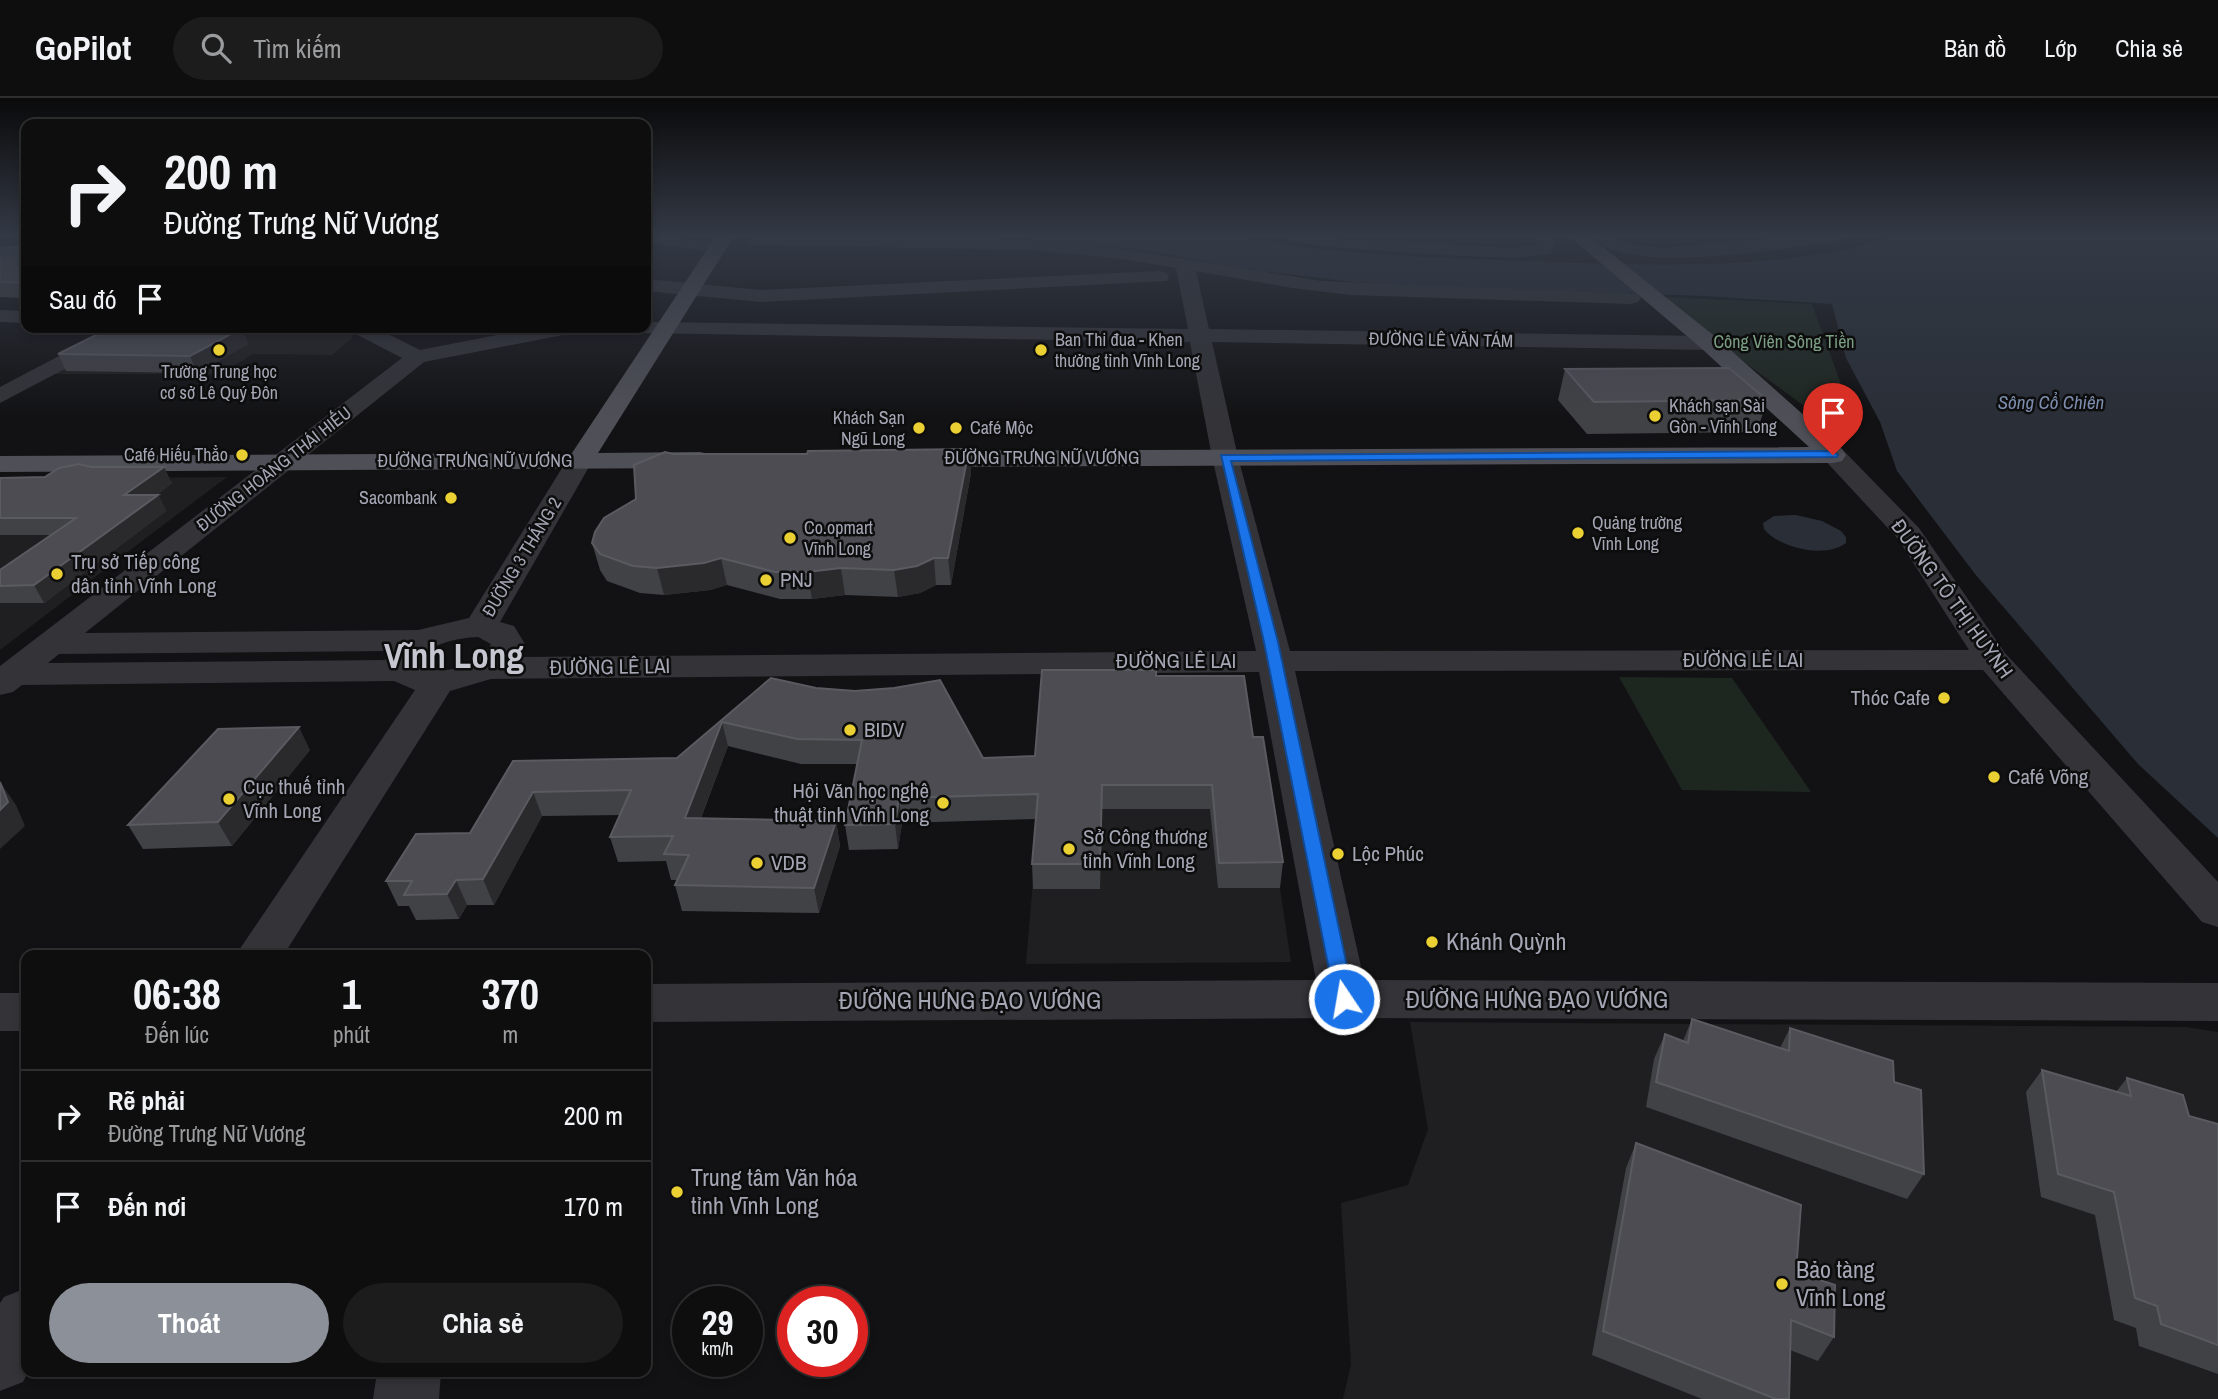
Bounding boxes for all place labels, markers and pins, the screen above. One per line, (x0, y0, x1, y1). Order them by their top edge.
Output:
place label: Ban Thi đua - Khen thưởng tỉnh Vĩnh Long (1055, 327, 1201, 373)
marker: Trường Trung học cơ sở Lê Quý Đôn (211, 342, 227, 358)
marker: Ban Thi đua - Khen thưởng tỉnh Vĩnh Long (1033, 342, 1049, 358)
place label: Trường Trung học cơ sở Lê Quý Đôn (160, 359, 278, 405)
pin (1803, 383, 1863, 455)
place label: Khách sạn Sài Gòn - Vĩnh Long (1669, 393, 1778, 439)
place label: Khách Sạn Ngũ Long (833, 405, 906, 451)
marker: Khách sạn Sài Gòn - Vĩnh Long (1647, 408, 1663, 424)
place label: Café Mộc (970, 415, 1033, 440)
marker: Khách Sạn Ngũ Long (911, 420, 927, 436)
marker: Café Mộc (948, 420, 964, 436)
place label: Café Hiếu Thẳo (124, 442, 228, 467)
marker: Café Hiếu Thẳo (234, 447, 250, 463)
place label: Sacombank (359, 485, 438, 510)
marker: Sacombank (443, 490, 459, 506)
place label: Quảng trường Vĩnh Long (1592, 510, 1683, 556)
place label: Co.opmart Vĩnh Long (804, 515, 873, 561)
marker: Quảng trường Vĩnh Long (1570, 525, 1586, 541)
marker: Co.opmart Vĩnh Long (782, 530, 798, 546)
place label: Trụ sở Tiếp công dân tỉnh Vĩnh Long (71, 547, 217, 600)
place label: PNJ (780, 565, 813, 594)
marker: Trụ sở Tiếp công dân tỉnh Vĩnh Long (49, 566, 65, 582)
marker: PNJ (758, 572, 774, 588)
place label: Thóc Cafe (1851, 683, 1930, 712)
marker: Thóc Cafe (1936, 690, 1952, 706)
place label: BIDV (864, 715, 905, 744)
marker: BIDV (842, 722, 858, 738)
place label: Café Võng (2008, 762, 2089, 791)
marker: Café Võng (1986, 769, 2002, 785)
place label: Cục thuế tỉnh Vĩnh Long (243, 772, 345, 825)
place label: Hội Văn học nghệ thuật tỉnh Vĩnh Long (774, 776, 929, 829)
marker: Cục thuế tỉnh Vĩnh Long (221, 791, 237, 807)
marker: Hội Văn học nghệ thuật tỉnh Vĩnh Long (935, 795, 951, 811)
place label: Sở Công thương tỉnh Vĩnh Long (1083, 822, 1208, 875)
place label: Lộc Phúc (1352, 839, 1424, 868)
marker: Sở Công thương tỉnh Vĩnh Long (1061, 841, 1077, 857)
marker: Lộc Phúc (1330, 846, 1346, 862)
place label: VDB (771, 848, 806, 877)
marker: VDB (749, 855, 765, 871)
place label: Khánh Quỳnh (1446, 925, 1566, 957)
marker: Khánh Quỳnh (1424, 934, 1440, 950)
place label: Trung tâm Văn hóa tỉnh Vĩnh Long (691, 1161, 857, 1221)
marker: Trung tâm Văn hóa tỉnh Vĩnh Long (669, 1184, 685, 1200)
place label: Bảo tàng Vĩnh Long (1796, 1253, 1885, 1313)
marker: Bảo tàng Vĩnh Long (1774, 1276, 1790, 1292)

